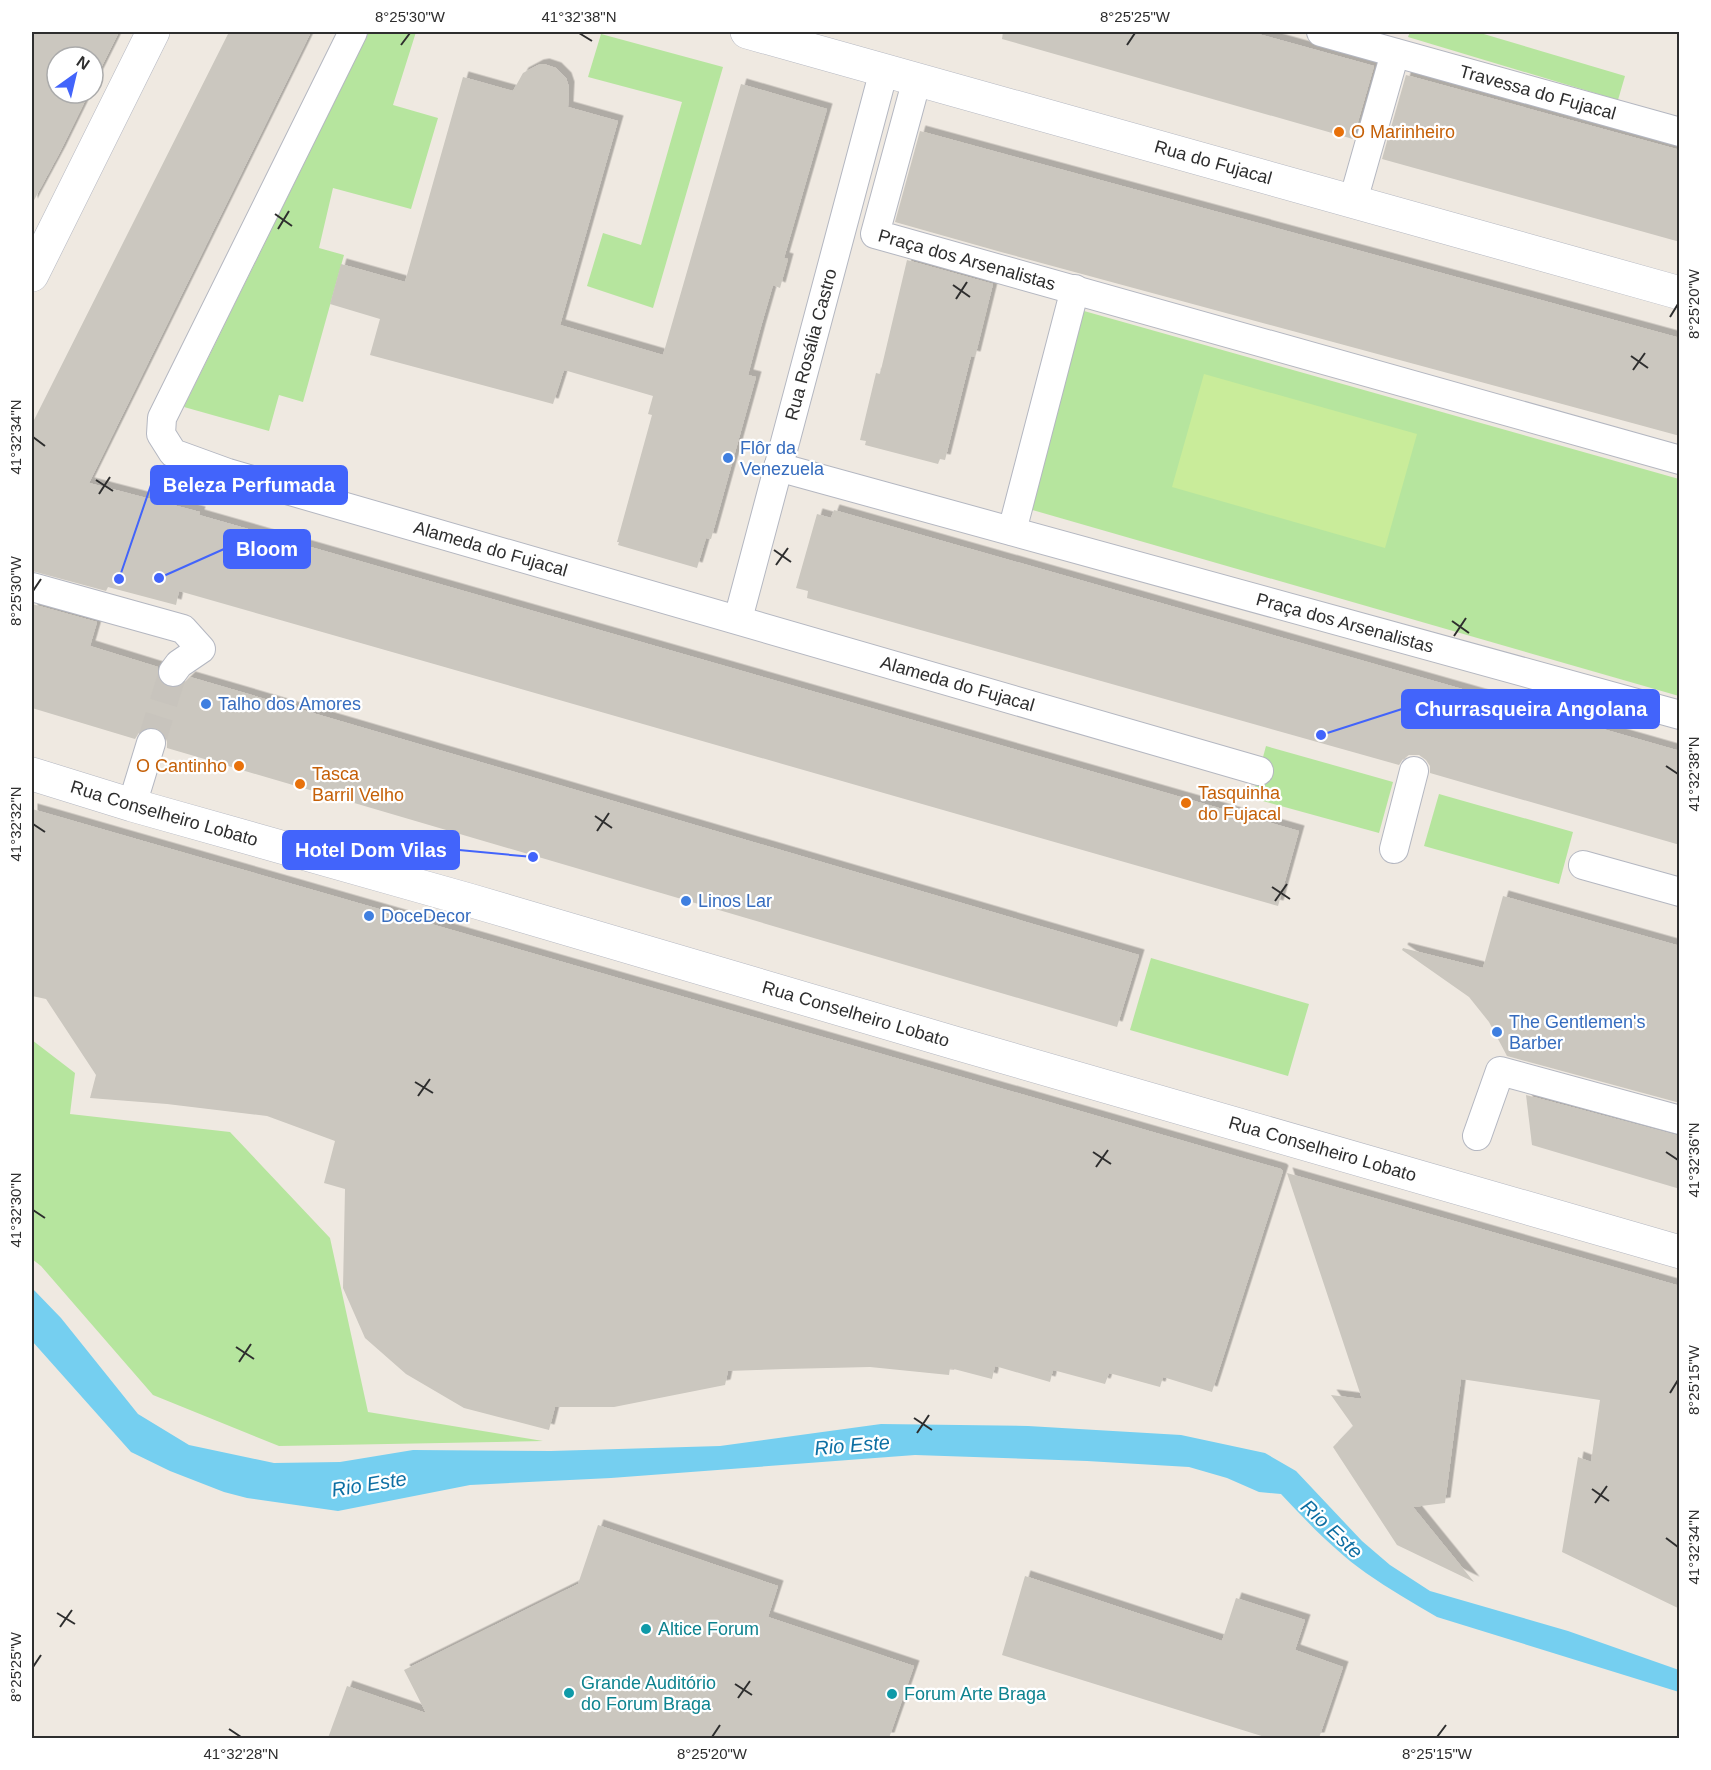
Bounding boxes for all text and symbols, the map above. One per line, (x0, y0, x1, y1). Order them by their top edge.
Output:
text: 8°25'30"W (375, 8, 446, 25)
text: 41°32'38"N (541, 8, 617, 25)
text: 8°25'25"W (1100, 8, 1171, 25)
north arrow (45, 45, 105, 105)
text: N (74, 53, 93, 73)
street label: Travessa do Fujacal (1457, 61, 1618, 124)
place label: O Marinheiro (1351, 122, 1455, 142)
marker: O Marinheiro (1332, 125, 1346, 139)
street label: Rua do Fujacal (1152, 136, 1274, 188)
street label: Praça dos Arsenalistas (876, 225, 1058, 294)
street label: Rua Rosália Castro (781, 267, 841, 423)
text: 8°25'20"W (1685, 268, 1702, 339)
text: 41°32'34"N (7, 399, 24, 475)
place label: Flôr da Venezuela (740, 438, 825, 479)
marker: Flôr da Venezuela (721, 451, 735, 465)
callout: Beleza Perfumada (151, 466, 347, 504)
text: Beleza Perfumada (163, 474, 336, 496)
street label: Alameda do Fujacal (411, 517, 570, 581)
callout: Bloom (224, 530, 310, 568)
text: Bloom (236, 538, 298, 560)
text: 8°25'30"W (7, 555, 24, 626)
street label: Praça dos Arsenalistas (1254, 589, 1436, 657)
street label: Alameda do Fujacal (878, 652, 1037, 716)
callout: Churrasqueira Angolana (1402, 690, 1659, 728)
place label: Talho dos Amores (218, 694, 361, 714)
marker: Talho dos Amores (199, 697, 213, 711)
text: Churrasqueira Angolana (1415, 698, 1648, 720)
text: 41°32'38"N (1685, 736, 1702, 812)
place label: O Cantinho (136, 756, 227, 776)
marker: O Cantinho (232, 759, 246, 773)
place label: Tasca Barril Velho (312, 764, 404, 805)
street label: Rua Conselheiro Lobato (68, 777, 260, 850)
marker: Tasca Barril Velho (293, 777, 307, 791)
place label: Tasquinha do Fujacal (1198, 783, 1281, 824)
text: 41°32'32"N (7, 786, 24, 862)
marker: Tasquinha do Fujacal (1179, 796, 1193, 810)
callout: Hotel Dom Vilas (283, 831, 459, 869)
text: Hotel Dom Vilas (295, 839, 447, 861)
place label: Linos Lar (698, 891, 772, 911)
marker: Linos Lar (679, 894, 693, 908)
place label: DoceDecor (381, 906, 471, 926)
marker: DoceDecor (362, 909, 376, 923)
street label: Rua Conselheiro Lobato (760, 977, 952, 1051)
place label: The Gentlemen's Barber (1509, 1012, 1646, 1053)
marker: The Gentlemen's Barber (1490, 1025, 1504, 1039)
street label: Rua Conselheiro Lobato (1227, 1112, 1419, 1185)
text: 41°32'36"N (1685, 1122, 1702, 1198)
text: 41°32'30"N (7, 1172, 24, 1248)
text: 8°25'15"W (1685, 1344, 1702, 1415)
water label: Rio Este (813, 1431, 891, 1459)
water label: Rio Este (330, 1467, 408, 1501)
water label: Rio Este (1297, 1495, 1367, 1563)
text: 41°32'34"N (1685, 1509, 1702, 1585)
place label: Altice Forum (658, 1619, 759, 1639)
marker: Altice Forum (639, 1622, 653, 1636)
text: 8°25'25"W (7, 1631, 24, 1702)
place label: Grande Auditório do Forum Braga (581, 1673, 716, 1714)
place label: Forum Arte Braga (904, 1684, 1047, 1704)
marker: Grande Auditório do Forum Braga (562, 1686, 576, 1700)
marker: Forum Arte Braga (885, 1687, 899, 1701)
text: 41°32'28"N (203, 1745, 279, 1762)
text: 8°25'20"W (677, 1745, 748, 1762)
text: 8°25'15"W (1402, 1745, 1473, 1762)

